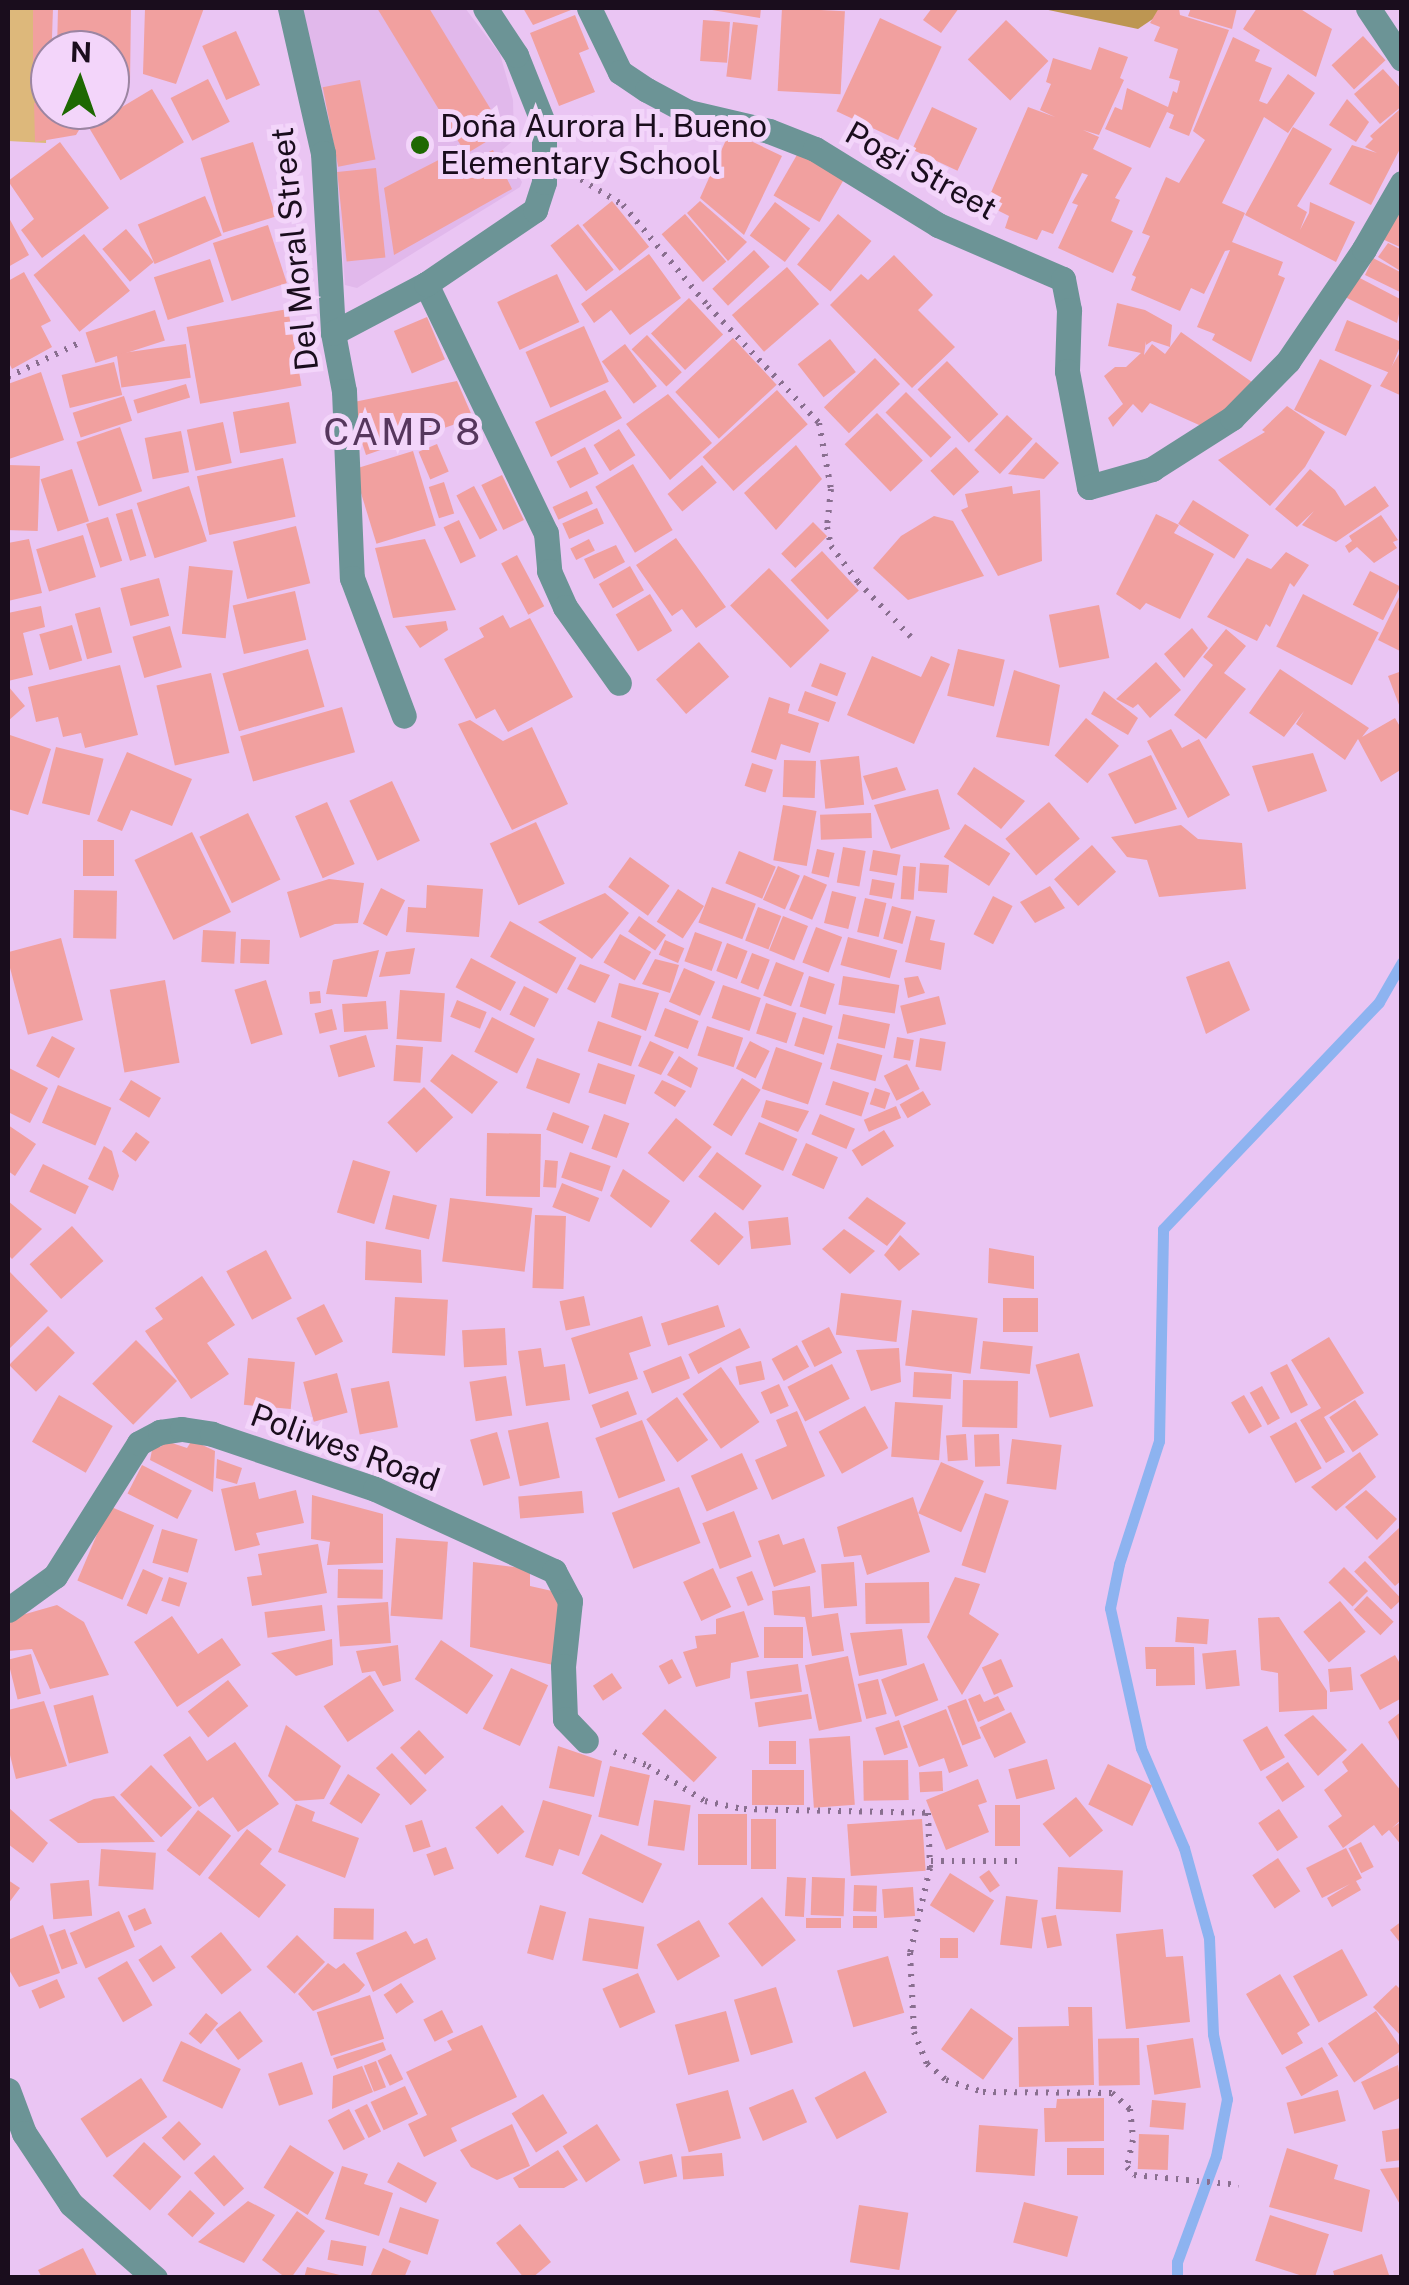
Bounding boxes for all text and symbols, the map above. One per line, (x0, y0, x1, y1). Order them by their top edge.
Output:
north arrow (30, 30, 130, 130)
text: N (69, 35, 93, 68)
place label: Doña Aurora H. Bueno Elementary School (440, 108, 767, 183)
street label: Pogi Street (839, 114, 1003, 228)
street label: Del Moral Street (263, 125, 327, 373)
marker: Doña Aurora H. Bueno Elementary School (409, 134, 431, 156)
district label: CAMP 8 (323, 409, 483, 455)
street label: Poliwes Road (245, 1396, 445, 1500)

